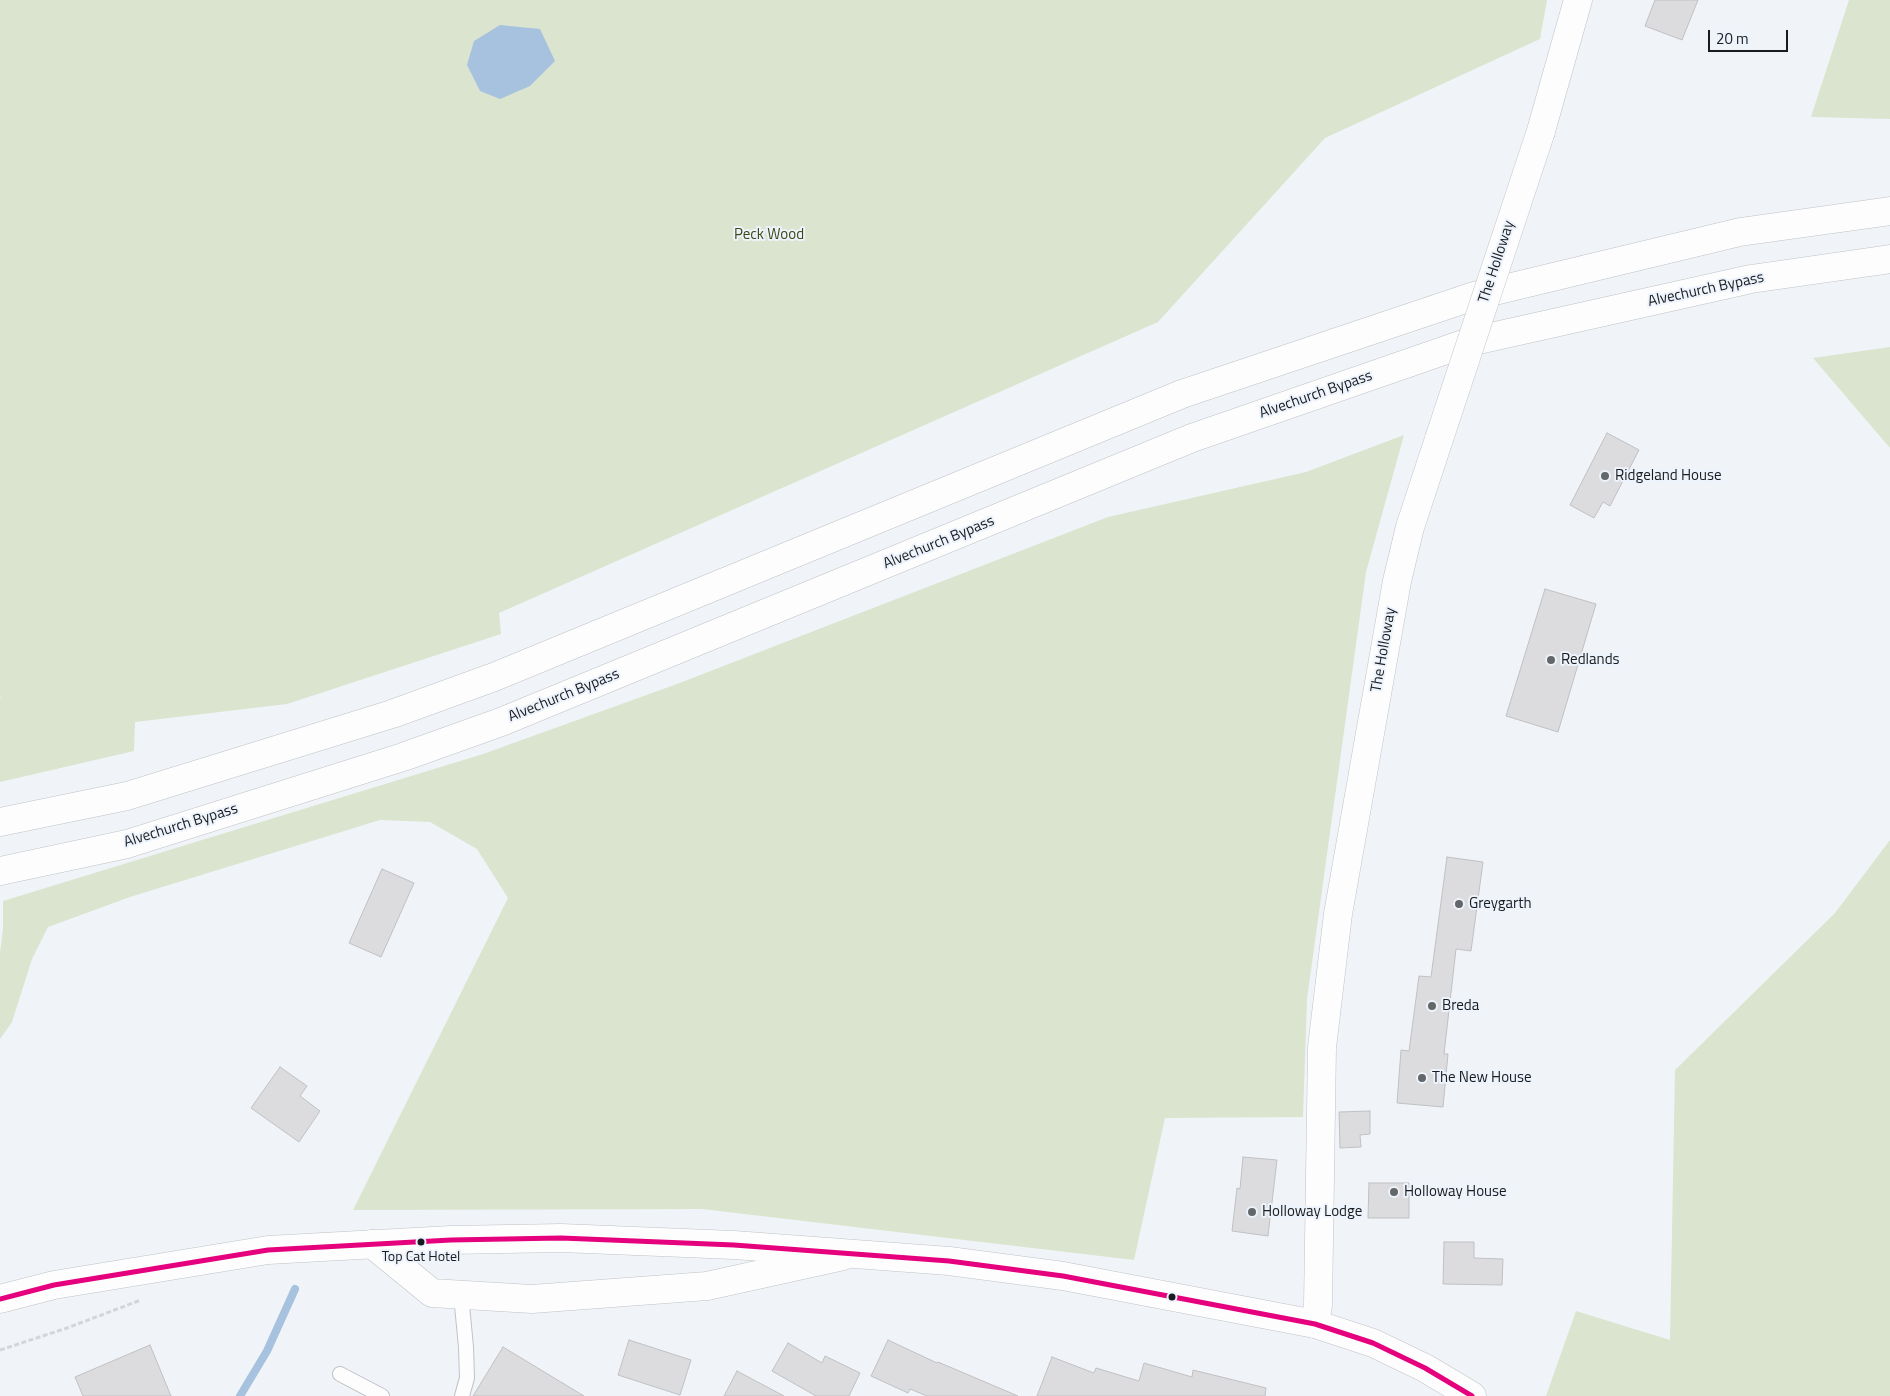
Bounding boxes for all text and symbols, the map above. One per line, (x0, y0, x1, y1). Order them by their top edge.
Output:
scale bar (1710, 20, 1790, 52)
text: 20 m (1716, 27, 1749, 50)
street label: The Holloway (1475, 219, 1519, 305)
park label: Peck Wood (734, 226, 804, 244)
street label: Alvechurch Bypass (1646, 269, 1766, 311)
street label: Alvechurch Bypass (1257, 367, 1375, 423)
place label: Ridgeland House (1615, 467, 1721, 485)
marker: Ridgeland House (1599, 470, 1611, 482)
street label: Alvechurch Bypass (881, 512, 997, 574)
street label: The Holloway (1368, 606, 1400, 694)
place label: Redlands (1561, 651, 1620, 669)
marker: Redlands (1545, 654, 1557, 666)
street label: Alvechurch Bypass (506, 665, 622, 727)
street label: Alvechurch Bypass (122, 800, 240, 852)
place label: Greygarth (1469, 895, 1532, 913)
marker: Greygarth (1453, 898, 1465, 910)
place label: Breda (1442, 997, 1479, 1015)
marker: Breda (1426, 1000, 1438, 1012)
place label: The New House (1432, 1069, 1532, 1087)
marker: The New House (1416, 1072, 1428, 1084)
place label: Holloway House (1404, 1183, 1507, 1201)
marker: Holloway House (1388, 1186, 1400, 1198)
place label: Holloway Lodge (1262, 1203, 1362, 1221)
marker: Holloway Lodge (1246, 1206, 1258, 1218)
marker: Top Cat Hotel (416, 1237, 426, 1247)
place label: Top Cat Hotel (382, 1250, 460, 1266)
unlabelled marker (1167, 1292, 1177, 1302)

